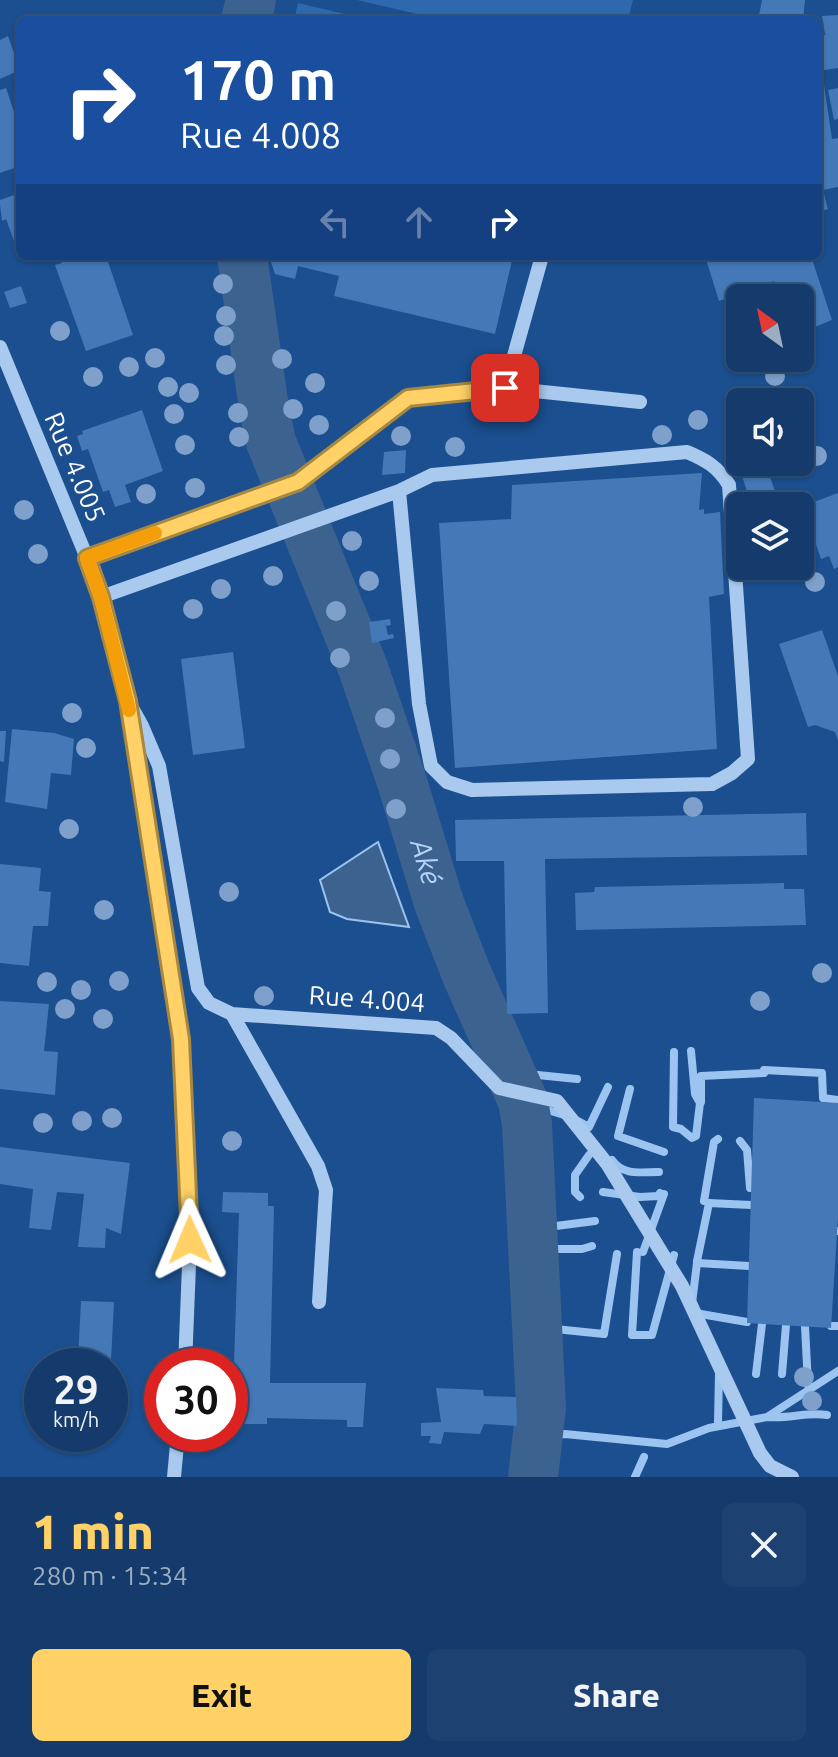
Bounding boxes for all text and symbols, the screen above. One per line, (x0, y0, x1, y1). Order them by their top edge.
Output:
icon: right (48, 48, 152, 152)
text: 170 m (180, 48, 336, 111)
text: Rue 4.008 (180, 114, 341, 155)
icon: left (313, 200, 357, 244)
icon: ahead (397, 200, 441, 244)
icon: right (481, 200, 525, 244)
north arrow (726, 284, 814, 372)
map controls (726, 284, 814, 580)
pin (471, 354, 539, 422)
icon: arrive (483, 366, 527, 410)
button: sound (726, 388, 814, 476)
street label: Rue 4.005 (39, 408, 112, 526)
button: layers (726, 492, 814, 580)
water label: Aké (405, 833, 448, 888)
street label: Rue 4.004 (308, 980, 426, 1017)
position arrow (148, 1198, 232, 1282)
speed limit sign: 30 (144, 1348, 248, 1452)
text: 29 (53, 1367, 99, 1412)
text: km/h (53, 1408, 99, 1431)
button: close (722, 1503, 806, 1587)
text: 1 min (32, 1504, 154, 1558)
text: 280 m · 15:34 (32, 1561, 188, 1590)
button: Exit (32, 1649, 411, 1741)
button: Share (427, 1649, 806, 1741)

